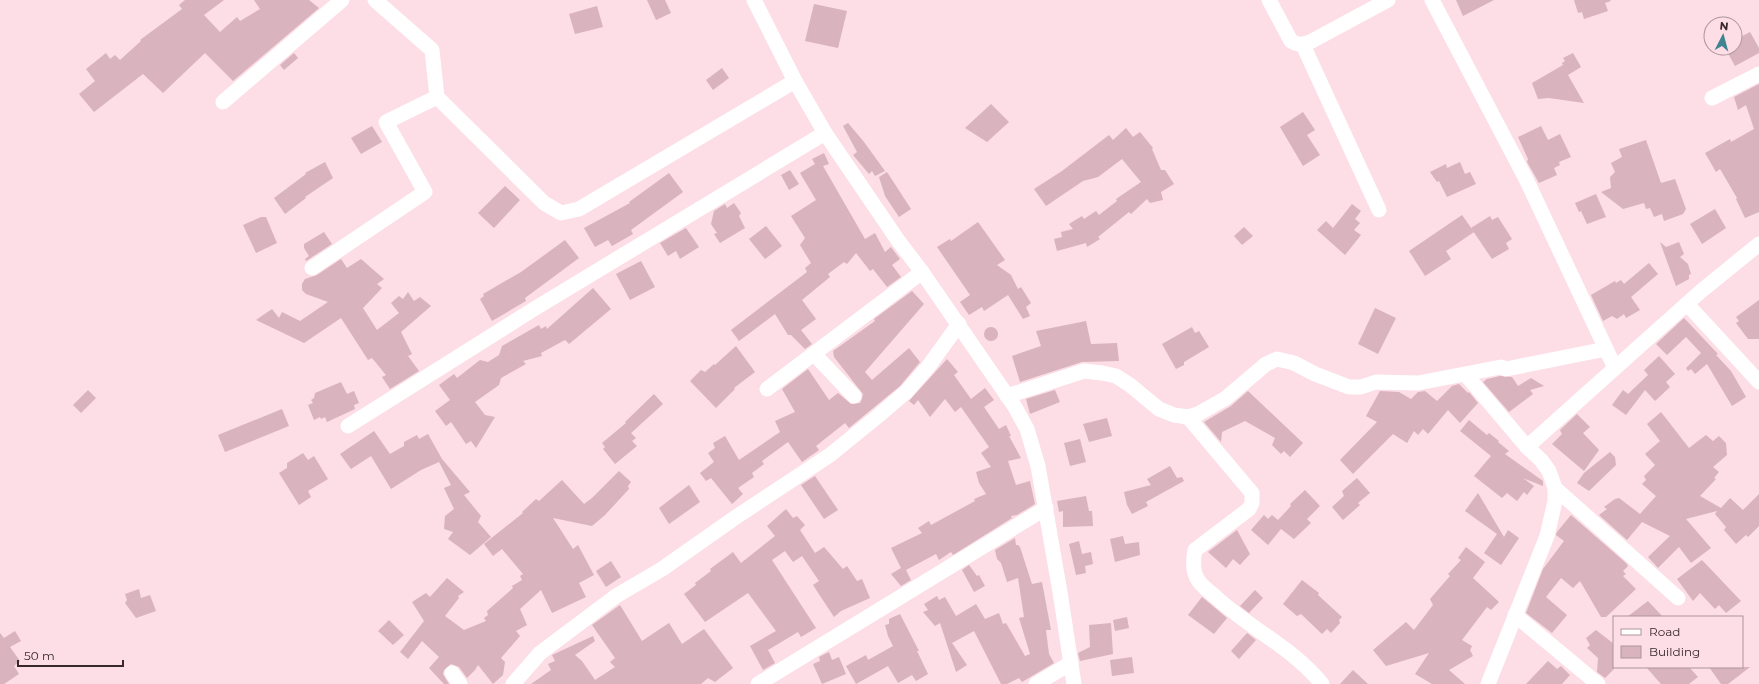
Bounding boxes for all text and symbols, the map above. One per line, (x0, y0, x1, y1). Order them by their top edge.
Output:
north arrow (1703, 16, 1743, 56)
text: N (1719, 19, 1729, 33)
legend (1613, 616, 1743, 668)
text: Road (1649, 624, 1680, 639)
scale bar (18, 642, 123, 668)
text: Building (1649, 644, 1700, 659)
text: 50 m (24, 648, 55, 663)

